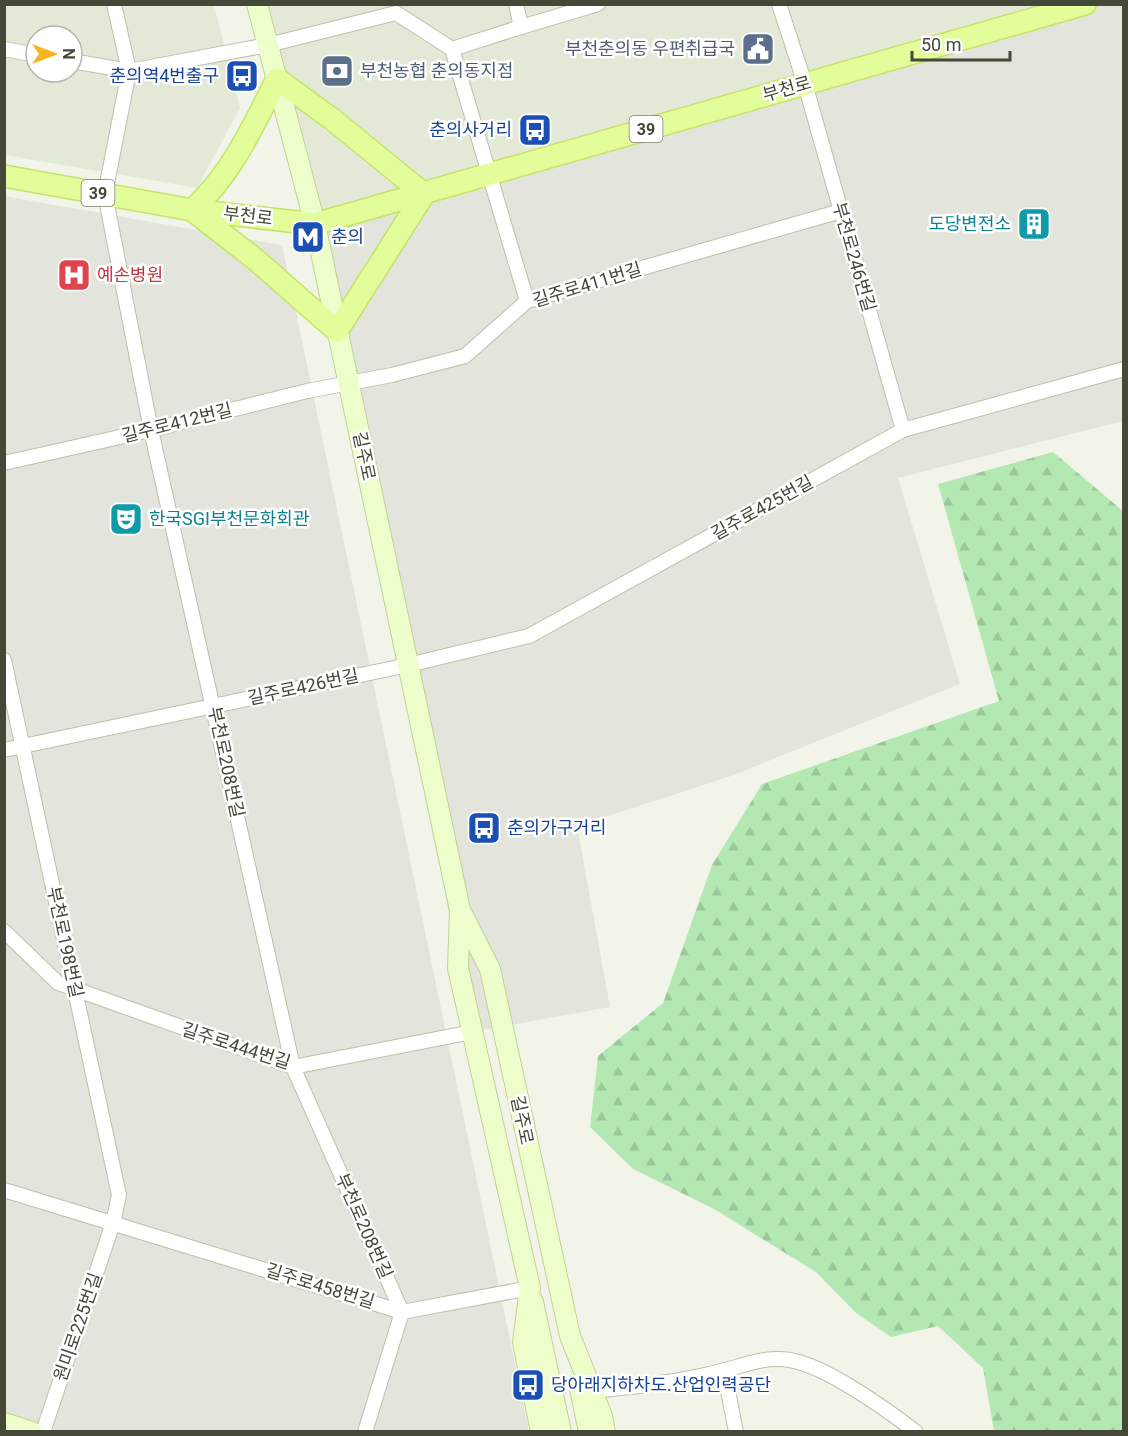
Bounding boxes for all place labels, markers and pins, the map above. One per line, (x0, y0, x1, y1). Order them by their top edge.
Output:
public building icon: 부천춘의동 우편취급국 (740, 31, 776, 67)
place label: 부천춘의동 우편취급국 (565, 38, 735, 59)
bank icon: 부천농협 춘의동지점 (319, 53, 355, 89)
bus stop icon: 춘의역4번출구 (224, 58, 260, 94)
place label: 부천농협 춘의동지점 (360, 60, 514, 81)
place label: 춘의역4번출구 (110, 65, 219, 86)
bus stop icon: 춘의사거리 (517, 112, 553, 148)
place label: 춘의사거리 (429, 119, 512, 140)
building icon: 도당변전소 (1016, 206, 1052, 242)
place label: 도당변전소 (928, 213, 1011, 234)
metro station icon: 춘의 (290, 219, 326, 255)
place label: 춘의 (331, 226, 364, 247)
hospital icon: 예손병원 (56, 257, 92, 293)
place label: 예손병원 (97, 264, 163, 285)
theatre icon: 한국SGI부천문화회관 (108, 501, 144, 537)
place label: 한국SGI부천문화회관 (149, 508, 310, 529)
bus stop icon: 춘의가구거리 (466, 810, 502, 846)
place label: 춘의가구거리 (507, 817, 606, 838)
bus stop icon: 당아래지하차도.산업인력공단 (510, 1367, 546, 1403)
place label: 당아래지하차도.산업인력공단 (551, 1374, 771, 1395)

